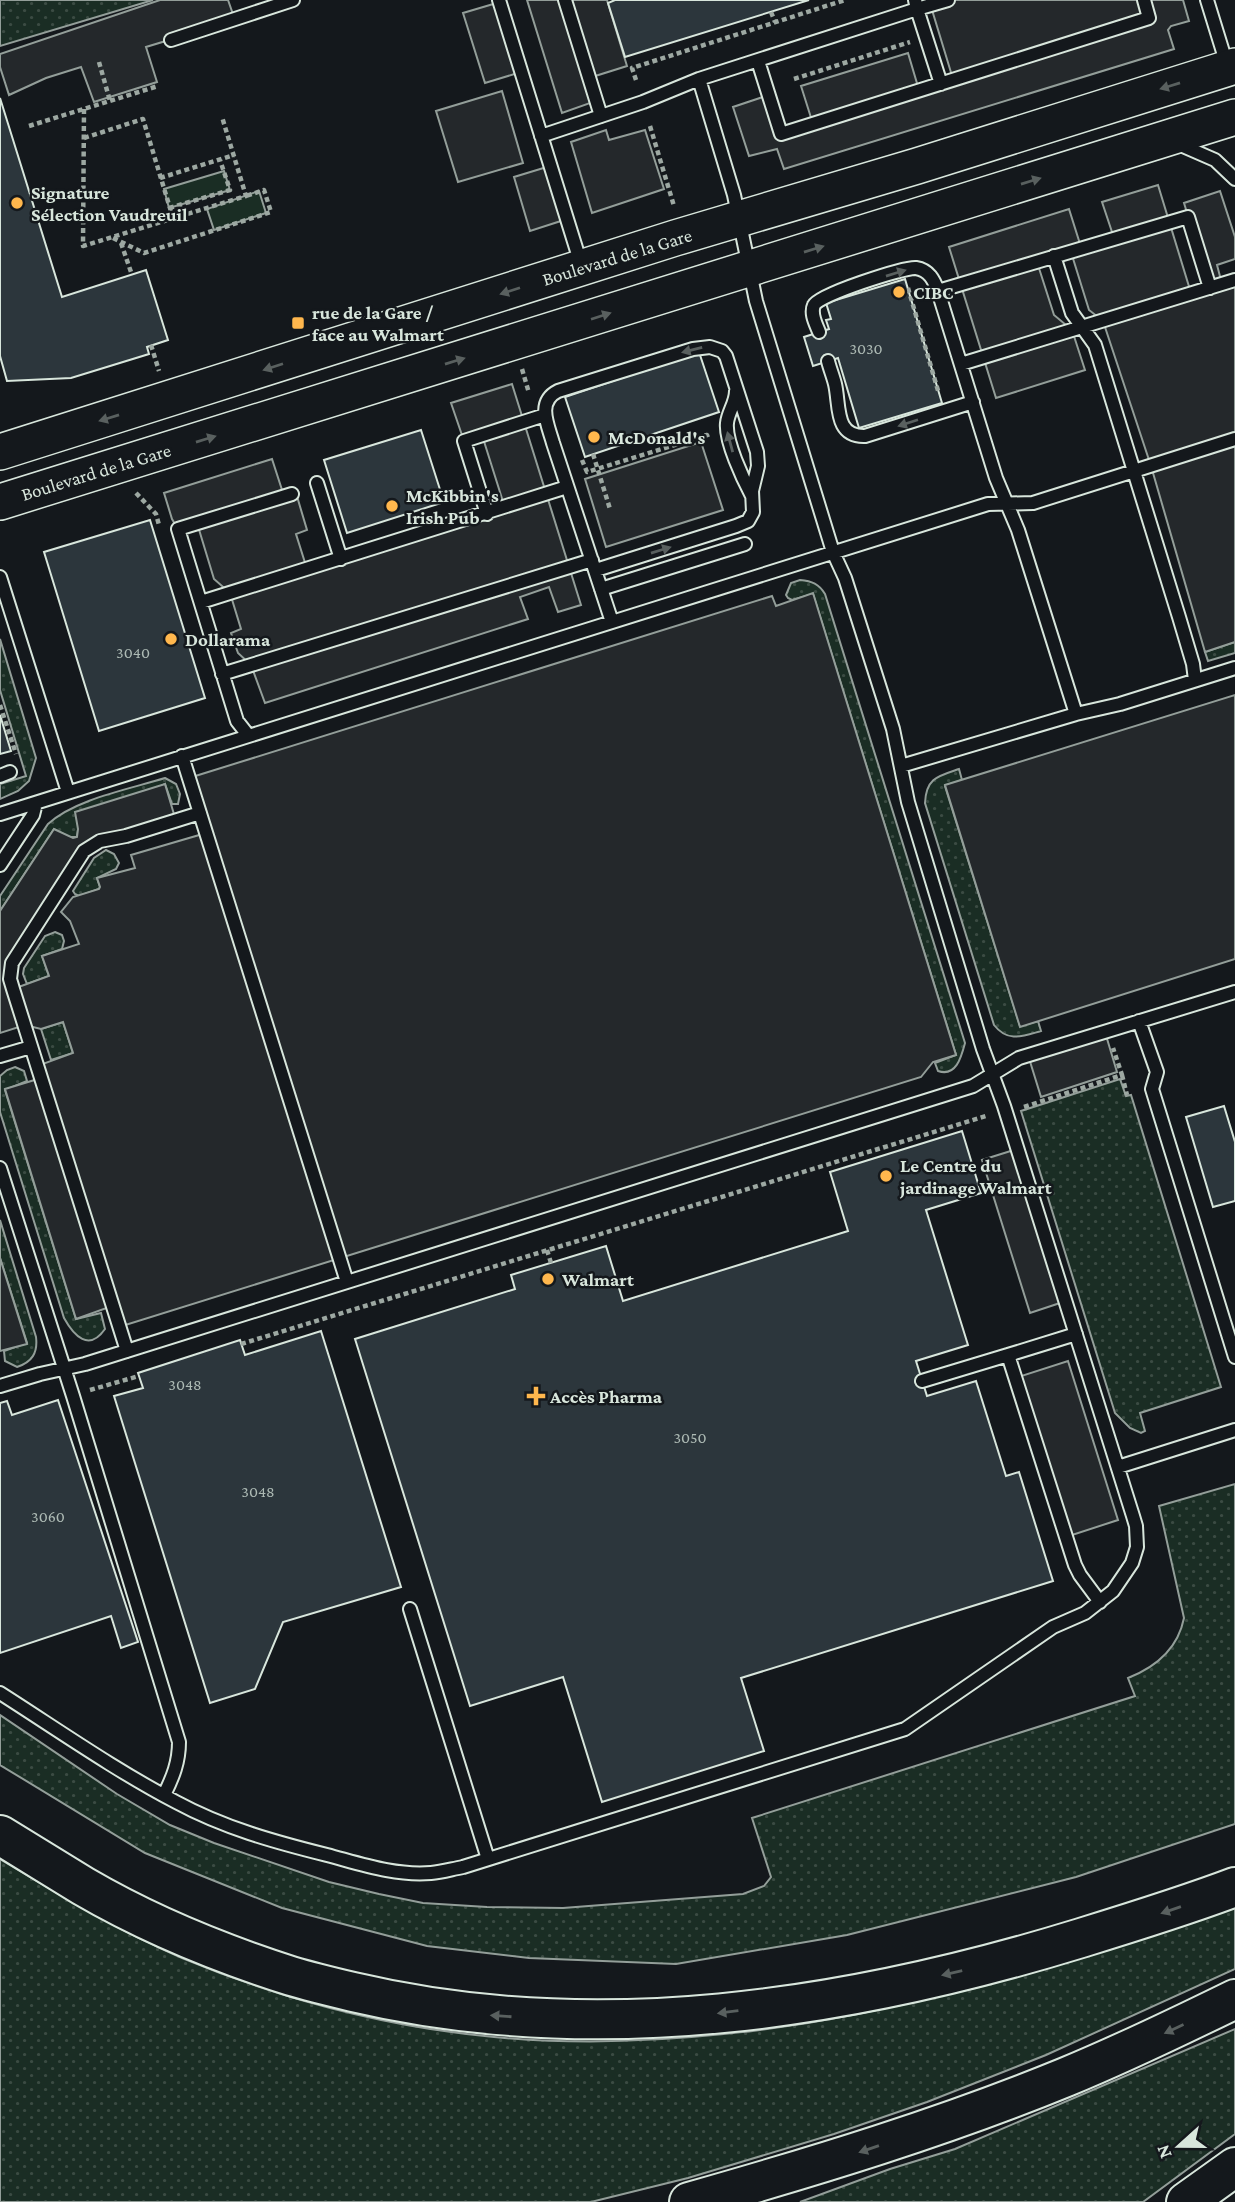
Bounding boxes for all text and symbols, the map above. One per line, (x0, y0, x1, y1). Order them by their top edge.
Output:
one-way arrow (1159, 82, 1180, 92)
one-way arrow (1021, 175, 1042, 186)
place label: Signature Sélection Vaudreuil (31, 182, 188, 225)
marker: Signature Sélection Vaudreuil (9, 195, 25, 211)
street label: Boulevard de la Gare (540, 224, 694, 290)
one-way arrow (804, 243, 825, 254)
one-way arrow (886, 267, 907, 277)
place label: CIBC (913, 282, 954, 303)
marker: CIBC (891, 284, 907, 300)
one-way arrow (499, 286, 520, 297)
place label: rue de la Gare / face au Walmart (312, 302, 444, 345)
one-way arrow (590, 310, 611, 320)
marker: rue de la Gare / face au Walmart (290, 315, 306, 331)
house number: 3030 (849, 340, 883, 357)
one-way arrow (681, 345, 703, 356)
one-way arrow (444, 356, 465, 366)
one-way arrow (262, 362, 283, 372)
one-way arrow (98, 413, 119, 424)
one-way arrow (897, 418, 918, 429)
place label: McDonald's (608, 427, 705, 448)
marker: McDonald's (586, 429, 602, 445)
one-way arrow (725, 431, 735, 452)
one-way arrow (195, 433, 216, 443)
street label: Boulevard de la Gare (19, 439, 173, 505)
place label: McKibbin's Irish Pub (406, 485, 499, 528)
marker: McKibbin's Irish Pub (384, 498, 400, 514)
one-way arrow (650, 544, 671, 554)
place label: Dollarama (185, 629, 271, 650)
marker: Dollarama (163, 631, 179, 647)
house number: 3040 (116, 644, 150, 661)
place label: Le Centre du jardinage Walmart (899, 1155, 1052, 1199)
marker: Le Centre du jardinage Walmart (878, 1168, 894, 1184)
place label: Walmart (561, 1269, 634, 1290)
marker: Walmart (540, 1271, 556, 1287)
house number: 3048 (168, 1376, 202, 1393)
place label: Accès Pharma (549, 1386, 663, 1407)
marker: Accès Pharma (528, 1388, 544, 1404)
house number: 3050 (673, 1429, 707, 1446)
house number: 3048 (241, 1483, 275, 1500)
house number: 3060 (31, 1508, 65, 1525)
one-way arrow (1160, 1905, 1181, 1916)
one-way arrow (941, 1968, 963, 1979)
one-way arrow (717, 2007, 739, 2018)
one-way arrow (490, 2010, 512, 2021)
one-way arrow (1164, 2023, 1184, 2035)
north arrow (1144, 2111, 1214, 2181)
text: N (1151, 2142, 1176, 2162)
one-way arrow (858, 2144, 879, 2155)

